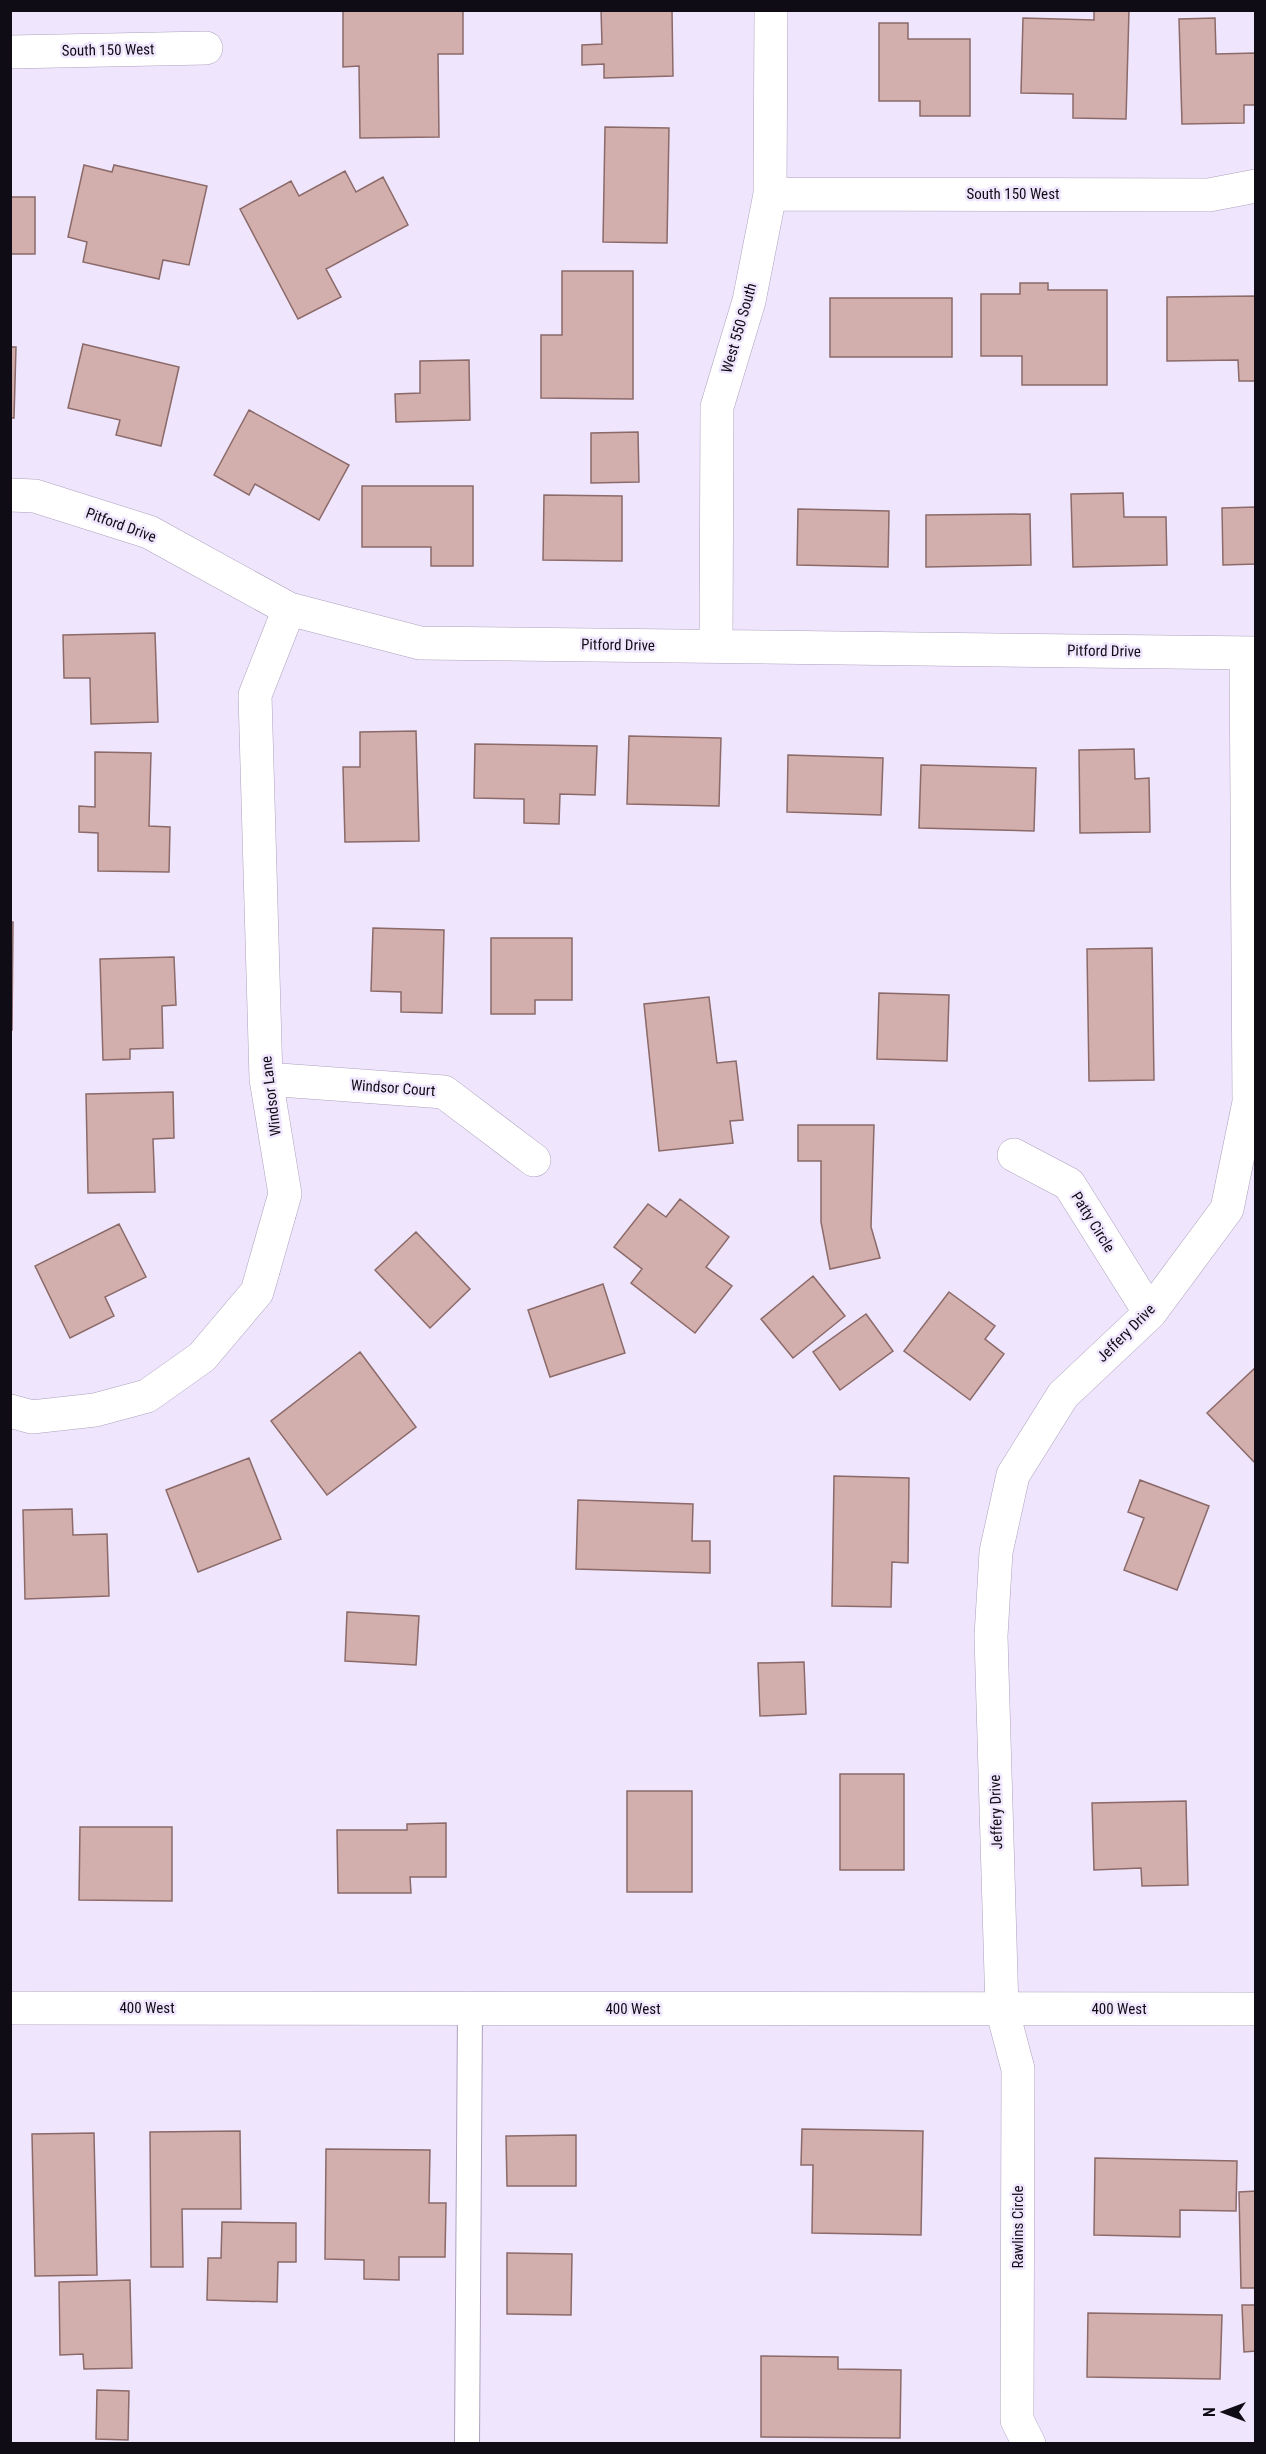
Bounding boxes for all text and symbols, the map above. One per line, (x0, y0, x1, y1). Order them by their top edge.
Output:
street label: South 150 West (61, 40, 155, 60)
street label: South 150 West (967, 185, 1059, 203)
street label: West 550 South (718, 281, 760, 375)
street label: Pitford Drive (83, 504, 159, 546)
street label: Pitford Drive (581, 635, 655, 655)
street label: Pitford Drive (1067, 641, 1141, 661)
street label: Windsor Lane (257, 1055, 285, 1137)
street label: Windsor Court (350, 1076, 436, 1100)
street label: Patty Circle (1067, 1188, 1119, 1256)
street label: Jeffery Drive (1093, 1300, 1159, 1366)
street label: Jeffery Drive (986, 1774, 1006, 1850)
street label: 400 West (119, 1999, 175, 2017)
street label: 400 West (605, 2000, 661, 2018)
street label: 400 West (1091, 2000, 1147, 2018)
street label: Rawlins Circle (1009, 2185, 1027, 2269)
north arrow (1194, 2382, 1254, 2442)
text: N (1200, 2407, 1219, 2417)

